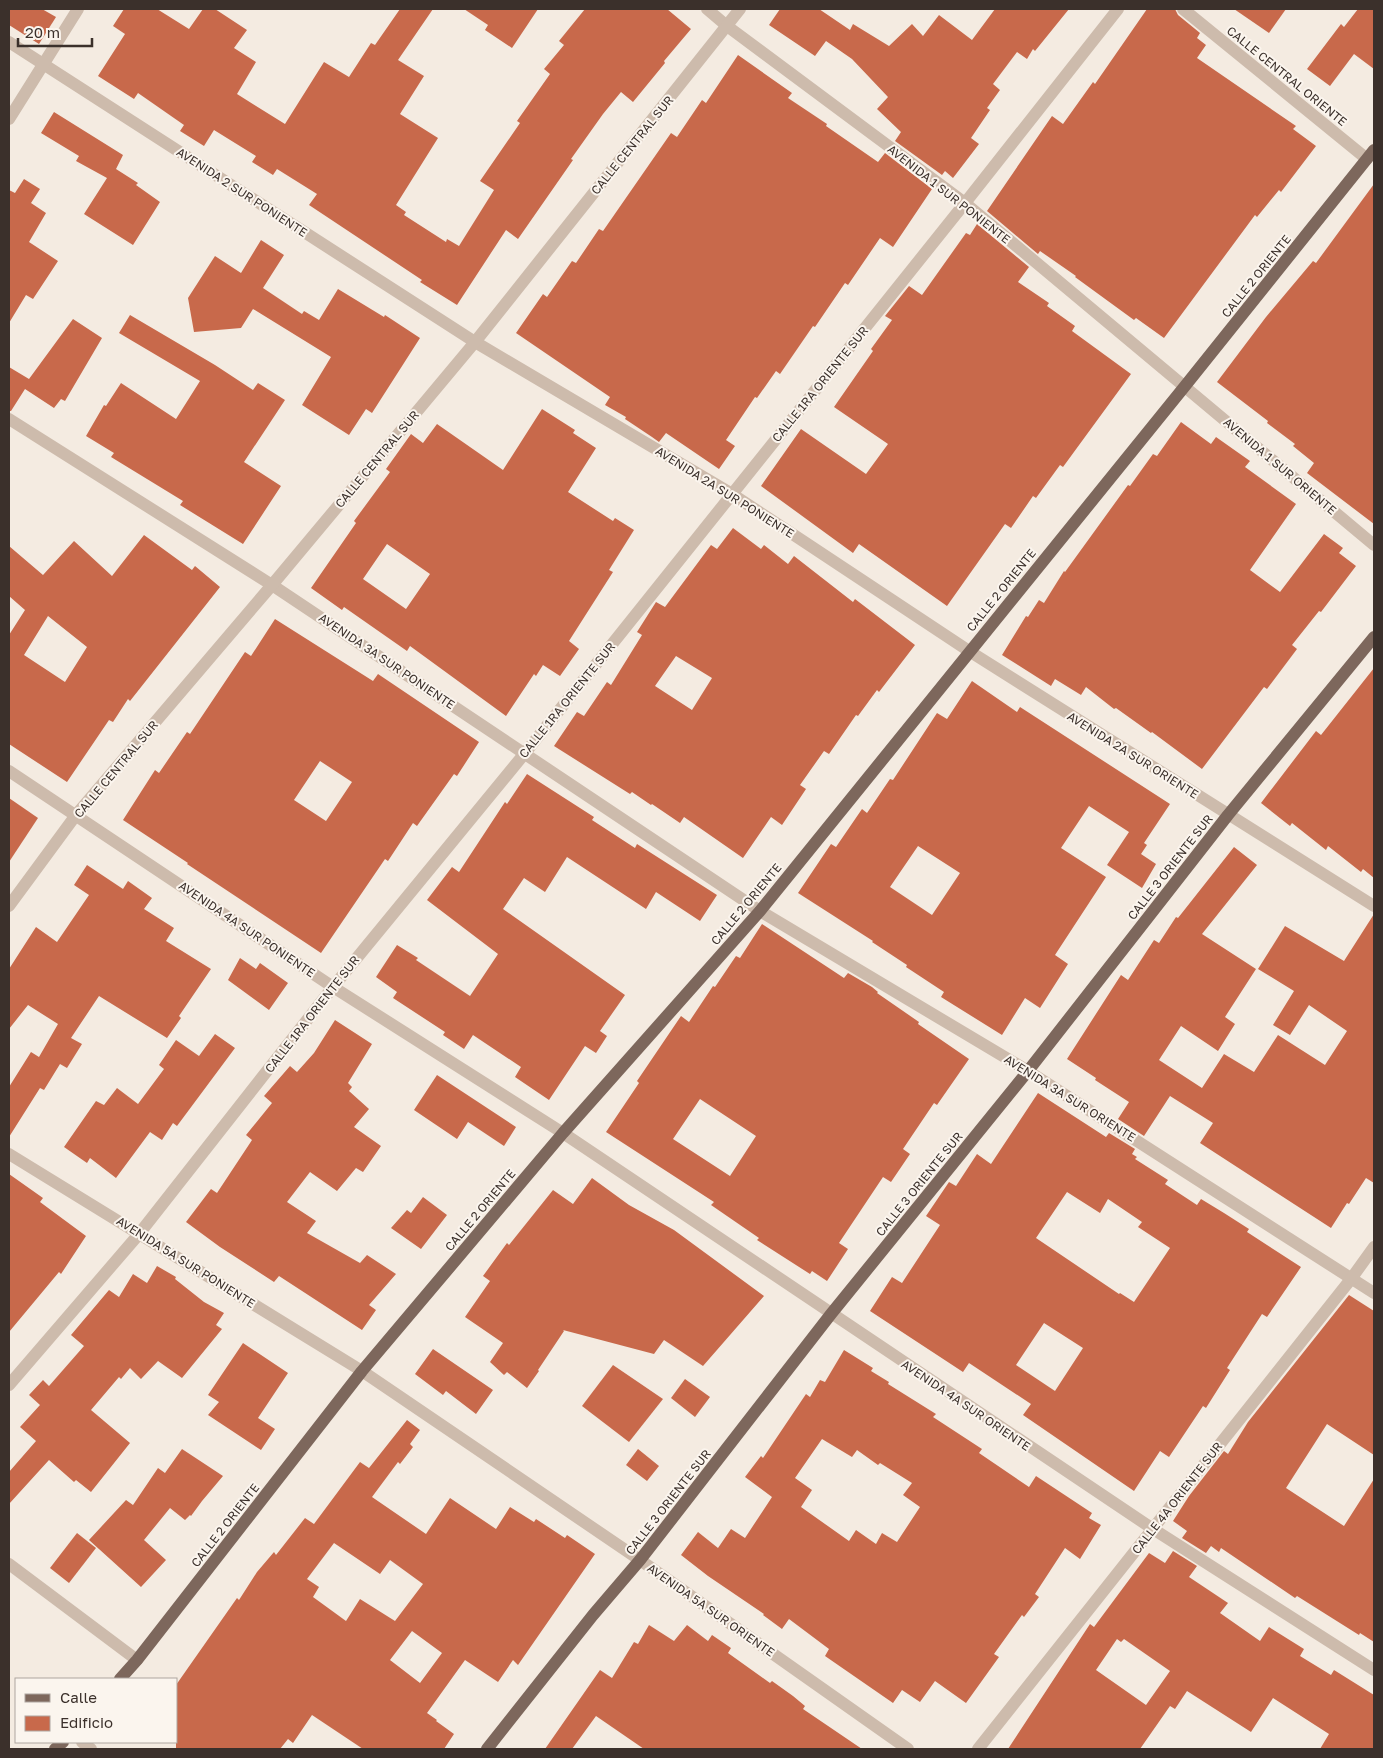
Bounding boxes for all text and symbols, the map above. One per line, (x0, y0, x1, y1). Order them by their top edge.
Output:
scale bar (18, 15, 91, 47)
text: 20 m (25, 23, 60, 41)
street label: CALLE CENTRAL ORIENTE (1224, 23, 1350, 129)
street label: CALLE CENTRAL SUR (588, 93, 676, 197)
street label: AVENIDA 1 SUR PONIENTE (885, 141, 1013, 247)
street label: AVENIDA 2 SUR PONIENTE (174, 144, 310, 240)
street label: CALLE 2 ORIENTE (1218, 232, 1294, 320)
street label: CALLE 1RA ORIENTE SUR (769, 323, 871, 445)
street label: CALLE CENTRAL SUR (332, 407, 422, 511)
street label: AVENIDA 1 SUR ORIENTE (1220, 414, 1340, 518)
street label: AVENIDA 2A SUR PONIENTE (653, 443, 797, 541)
street label: CALLE 2 ORIENTE (963, 546, 1039, 634)
street label: AVENIDA 3A SUR PONIENTE (316, 610, 458, 712)
street label: CALLE 1RA ORIENTE SUR (516, 639, 618, 761)
street label: AVENIDA 2A SUR ORIENTE (1065, 708, 1201, 802)
street label: CALLE CENTRAL SUR (71, 717, 161, 821)
street label: CALLE 3 ORIENTE SUR (1124, 811, 1216, 923)
street label: CALLE 2 ORIENTE (707, 860, 785, 948)
street label: AVENIDA 4A SUR PONIENTE (176, 878, 318, 980)
street label: CALLE 1RA ORIENTE SUR (262, 952, 362, 1076)
street label: AVENIDA 3A SUR ORIENTE (1002, 1051, 1138, 1145)
street label: CALLE 3 ORIENTE SUR (872, 1129, 966, 1239)
street label: CALLE 2 ORIENTE (441, 1166, 519, 1254)
street label: AVENIDA 5A SUR PONIENTE (114, 1213, 258, 1311)
street label: AVENIDA 4A SUR ORIENTE (899, 1356, 1033, 1454)
street label: CALLE 4A ORIENTE SUR (1129, 1439, 1225, 1557)
street label: CALLE 3 ORIENTE SUR (622, 1446, 714, 1558)
street label: CALLE 2 ORIENTE (188, 1480, 262, 1570)
street label: AVENIDA 5A SUR ORIENTE (644, 1560, 778, 1660)
legend (15, 1678, 178, 1743)
text: Calle (60, 1688, 97, 1706)
text: Edificio (60, 1713, 113, 1731)

